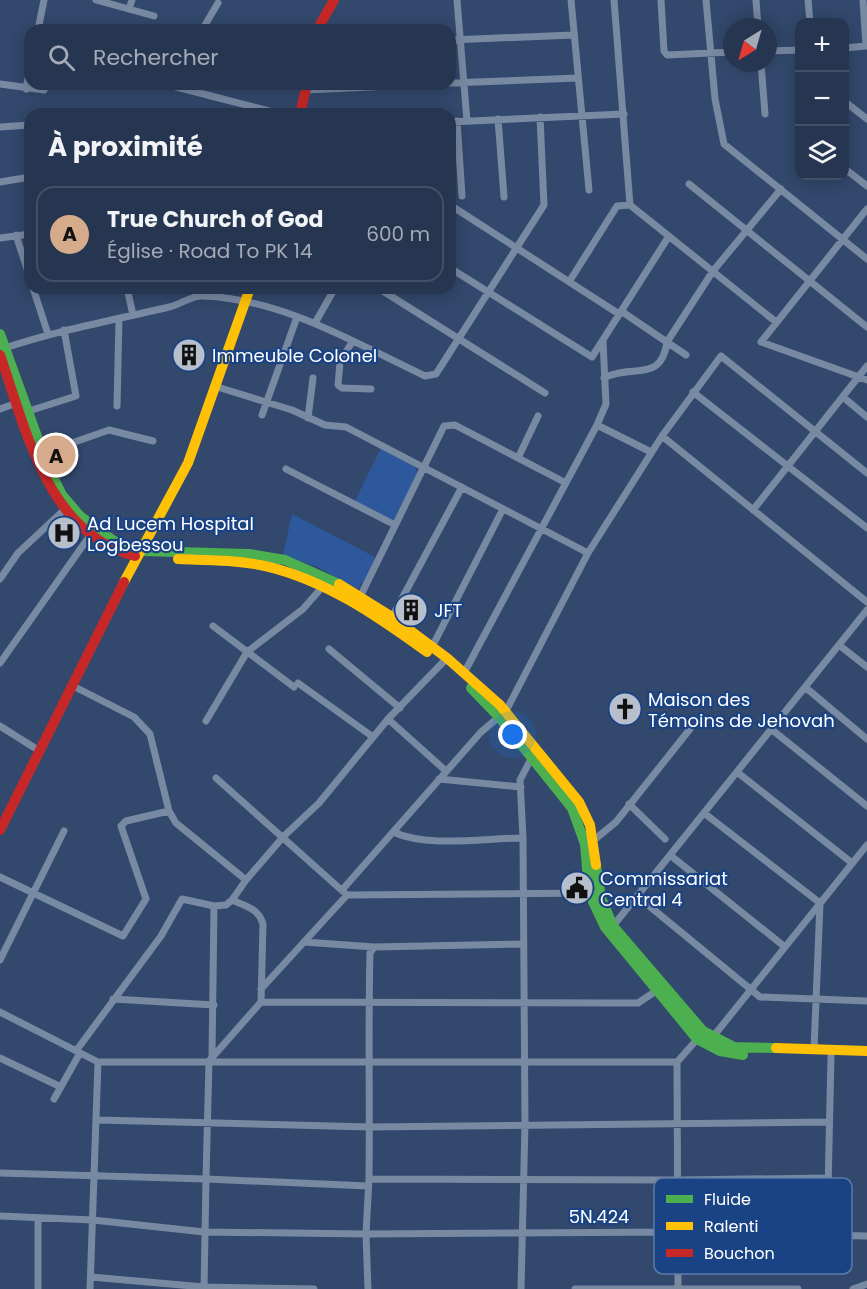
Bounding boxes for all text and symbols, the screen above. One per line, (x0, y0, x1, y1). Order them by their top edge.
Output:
north arrow (723, 18, 777, 72)
map controls (795, 18, 849, 180)
button: + (795, 18, 849, 72)
search box (24, 24, 456, 90)
icon: search (45, 41, 78, 74)
text: Rechercher (93, 42, 219, 73)
button: − (795, 72, 849, 126)
button: layers (795, 126, 849, 180)
text: À proximité (48, 129, 203, 165)
text: True Church of God (107, 204, 323, 235)
text: A (62, 220, 77, 248)
text: 600 m (366, 220, 430, 248)
text: Église · Road To PK 14 (107, 237, 313, 265)
building icon: Immeuble Colonel (171, 337, 207, 373)
place label: Immeuble Colonel (212, 343, 377, 368)
pin: A (36, 432, 76, 478)
place label: Ad Lucem Hospital Logbessou (87, 511, 254, 557)
hospital icon: Ad Lucem Hospital Logbessou (46, 515, 82, 551)
building icon: JFT (393, 592, 429, 628)
place label: JFT (434, 598, 463, 623)
place label: Maison des Témoins de Jehovah (648, 687, 835, 733)
church icon: Maison des Témoins de Jehovah (607, 691, 643, 727)
your location (498, 720, 527, 749)
place label: Commissariat Central 4 (600, 866, 728, 912)
public building icon: Commissariat Central 4 (559, 870, 595, 906)
legend (654, 1178, 852, 1274)
text: Fluide (704, 1188, 751, 1211)
street label: 5N.424 (569, 1204, 629, 1229)
text: Ralenti (704, 1215, 758, 1238)
text: Bouchon (704, 1242, 775, 1265)

